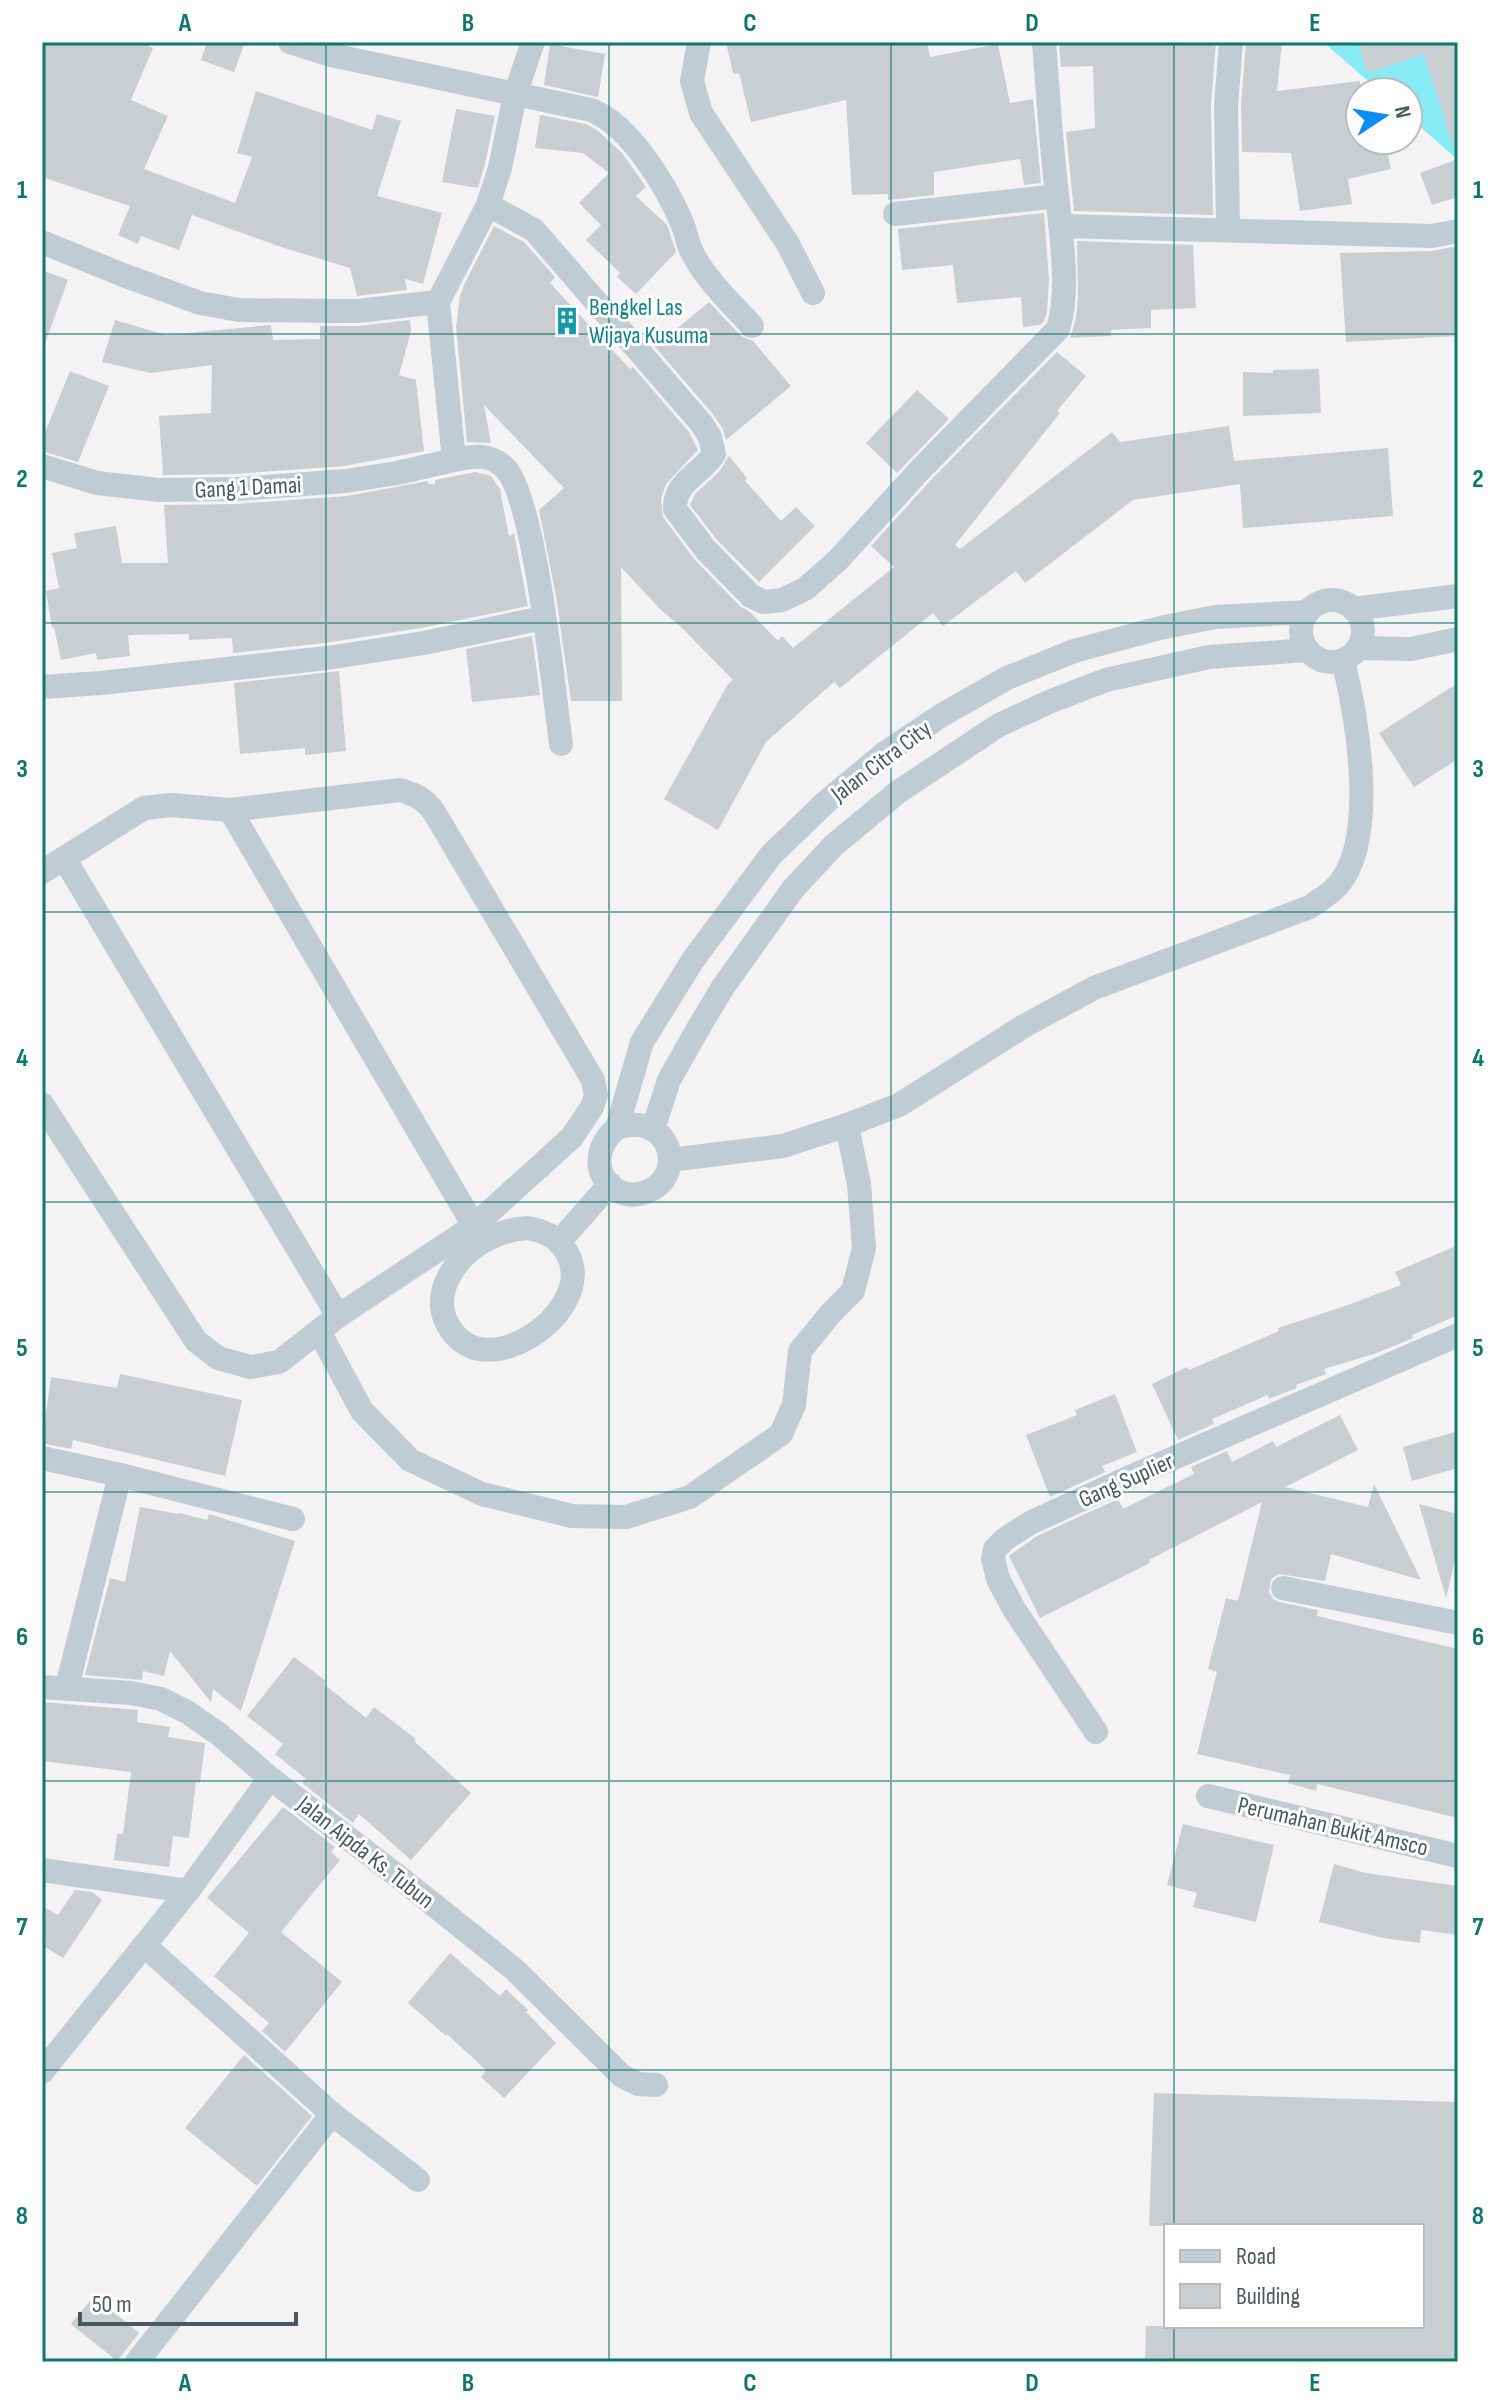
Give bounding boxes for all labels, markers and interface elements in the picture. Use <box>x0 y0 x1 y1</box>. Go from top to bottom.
text: A <box>178 8 192 39</box>
text: B <box>462 8 474 39</box>
text: C <box>743 8 757 39</box>
text: D <box>1025 8 1039 39</box>
text: E <box>1309 8 1321 39</box>
north arrow <box>1344 76 1424 156</box>
text: N <box>1388 104 1417 121</box>
text: 1 <box>17 175 27 206</box>
text: 1 <box>1473 175 1483 206</box>
place label: Bengkel Las Wijaya Kusuma <box>589 293 708 350</box>
building icon: Bengkel Las Wijaya Kusuma <box>552 306 582 336</box>
text: 2 <box>16 464 28 495</box>
text: 2 <box>1472 464 1484 495</box>
street label: Gang 1 Damai <box>194 470 302 505</box>
street label: Jalan Citra City <box>825 714 937 809</box>
text: 3 <box>16 754 28 785</box>
text: 3 <box>1472 754 1484 785</box>
text: 4 <box>16 1043 28 1074</box>
text: 4 <box>1472 1043 1484 1074</box>
text: 5 <box>16 1333 28 1364</box>
text: 5 <box>1472 1333 1484 1364</box>
street label: Gang Suplier <box>1074 1447 1178 1514</box>
text: 6 <box>16 1622 28 1653</box>
text: 6 <box>1472 1622 1484 1653</box>
street label: Jalan Aipda Ks. Tubun <box>291 1789 440 1915</box>
street label: Perumahan Bukit Amsco <box>1235 1790 1431 1863</box>
text: 7 <box>16 1912 28 1943</box>
text: 7 <box>1472 1912 1484 1943</box>
text: 8 <box>16 2201 28 2232</box>
text: 8 <box>1472 2201 1484 2232</box>
legend <box>1164 2224 1424 2328</box>
text: Road <box>1236 2242 1276 2271</box>
scale bar <box>80 2276 296 2326</box>
text: Building <box>1236 2282 1300 2311</box>
text: 50 m <box>92 2290 132 2319</box>
text: A <box>178 2368 192 2399</box>
text: B <box>462 2368 474 2399</box>
text: C <box>743 2368 757 2399</box>
text: D <box>1025 2368 1039 2399</box>
text: E <box>1309 2368 1321 2399</box>

